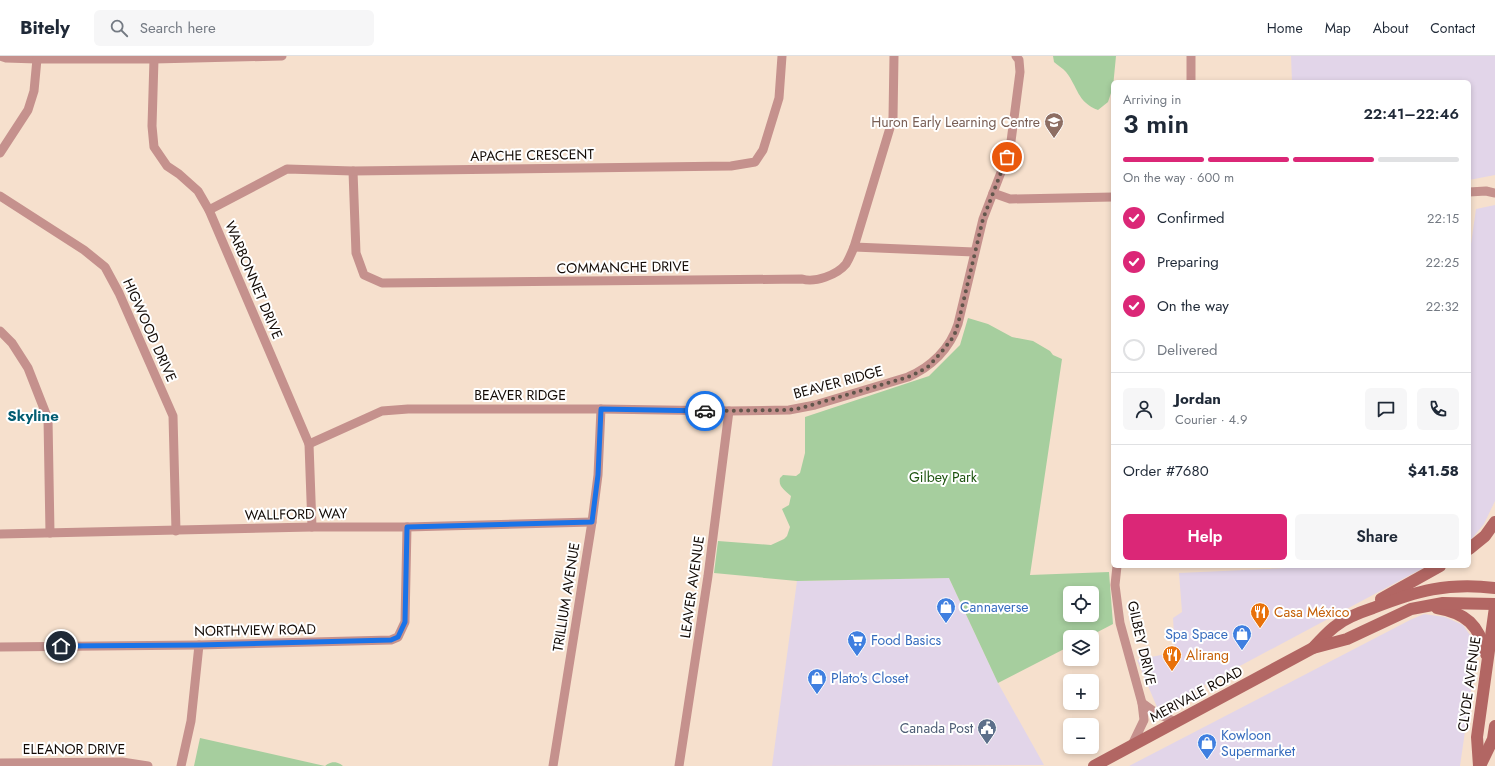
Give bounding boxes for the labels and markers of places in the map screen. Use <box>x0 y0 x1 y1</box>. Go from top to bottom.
school or university icon: Huron Early Learning Centre <box>1043 111 1065 139</box>
place label: Huron Early Learning Centre <box>871 112 1040 132</box>
pin <box>990 140 1024 174</box>
shop icon: Cannaverse <box>935 596 957 624</box>
place label: Cannaverse <box>960 597 1029 617</box>
restaurant icon: Casa México <box>1249 601 1271 629</box>
place label: Casa México <box>1274 602 1350 622</box>
shop icon: Spa Space <box>1231 623 1253 651</box>
place label: Spa Space <box>1165 624 1228 644</box>
pin <box>44 629 78 663</box>
supermarket icon: Food Basics <box>846 629 868 657</box>
place label: Food Basics <box>871 630 942 650</box>
restaurant icon: Alirang <box>1161 644 1183 672</box>
place label: Alirang <box>1186 645 1229 665</box>
shop icon: Plato's Closet <box>806 667 828 695</box>
place label: Plato's Closet <box>831 668 909 688</box>
public building icon: Canada Post <box>976 717 998 745</box>
place label: Canada Post <box>900 718 974 738</box>
place label: Kowloon Supermarket <box>1221 725 1296 761</box>
shop icon: Kowloon Supermarket <box>1196 732 1218 760</box>

